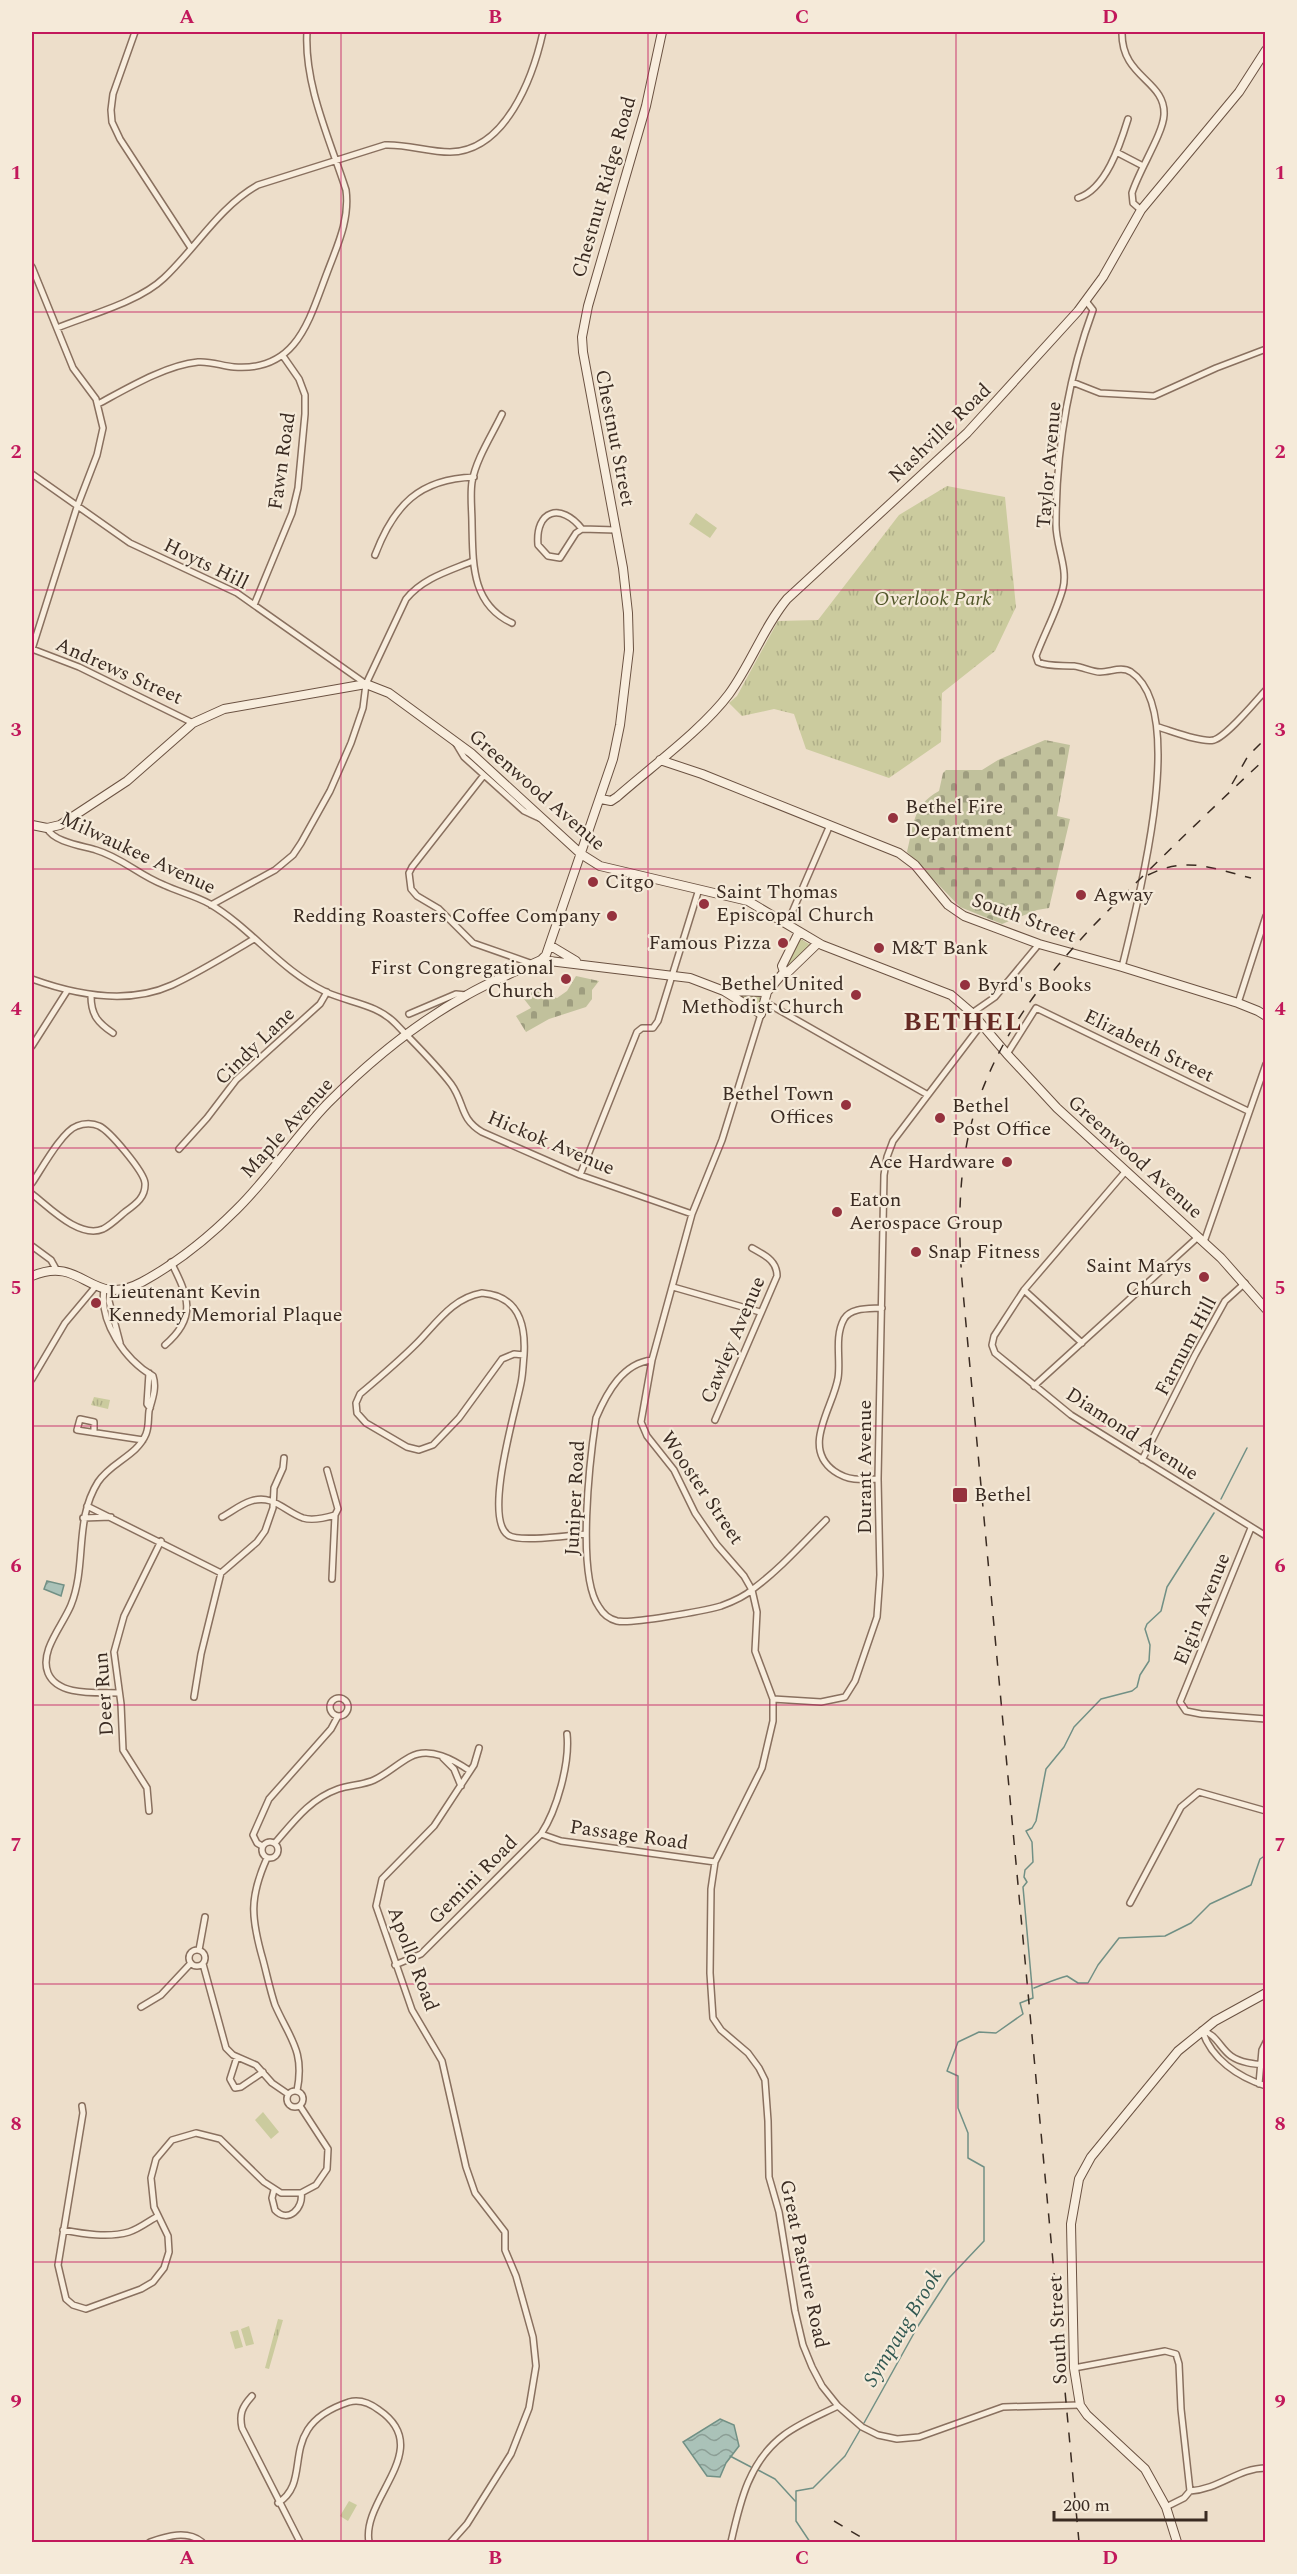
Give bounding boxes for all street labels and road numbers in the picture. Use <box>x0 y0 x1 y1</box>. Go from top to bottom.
street label: Chestnut Ridge Road <box>564 93 644 281</box>
street label: Chestnut Street <box>587 367 643 509</box>
street label: Nashville Road <box>882 376 998 490</box>
street label: Taylor Avenue <box>1028 400 1070 530</box>
street label: Fawn Road <box>260 410 304 512</box>
street label: Hoyts Hill <box>158 530 254 598</box>
street label: Andrews Street <box>50 630 188 712</box>
street label: Greenwood Avenue <box>462 722 612 858</box>
street label: Milwaukee Avenue <box>55 804 221 902</box>
street label: South Street <box>968 885 1080 951</box>
street label: Cindy Lane <box>208 1000 302 1092</box>
street label: Elizabeth Street <box>1079 1001 1219 1091</box>
street label: Maple Avenue <box>233 1071 341 1185</box>
street label: Greenwood Avenue <box>1061 1088 1209 1226</box>
street label: Hickok Avenue <box>483 1103 619 1183</box>
street label: Cawley Avenue <box>693 1272 773 1408</box>
street label: Farnum Hill <box>1147 1291 1225 1401</box>
street label: Diamond Avenue <box>1060 1380 1204 1488</box>
street label: Durant Avenue <box>850 1400 880 1534</box>
street label: Wooster Street <box>653 1425 751 1551</box>
street label: Juniper Road <box>557 1439 593 1557</box>
street label: Elgin Avenue <box>1166 1548 1238 1670</box>
street label: Deer Run <box>86 1651 122 1737</box>
street label: Passage Road <box>568 1812 690 1858</box>
street label: Gemini Road <box>421 1828 525 1932</box>
street label: Apollo Road <box>379 1902 447 2016</box>
street label: Great Pasture Road <box>771 2177 837 2351</box>
street label: South Street <box>1040 2275 1076 2385</box>

